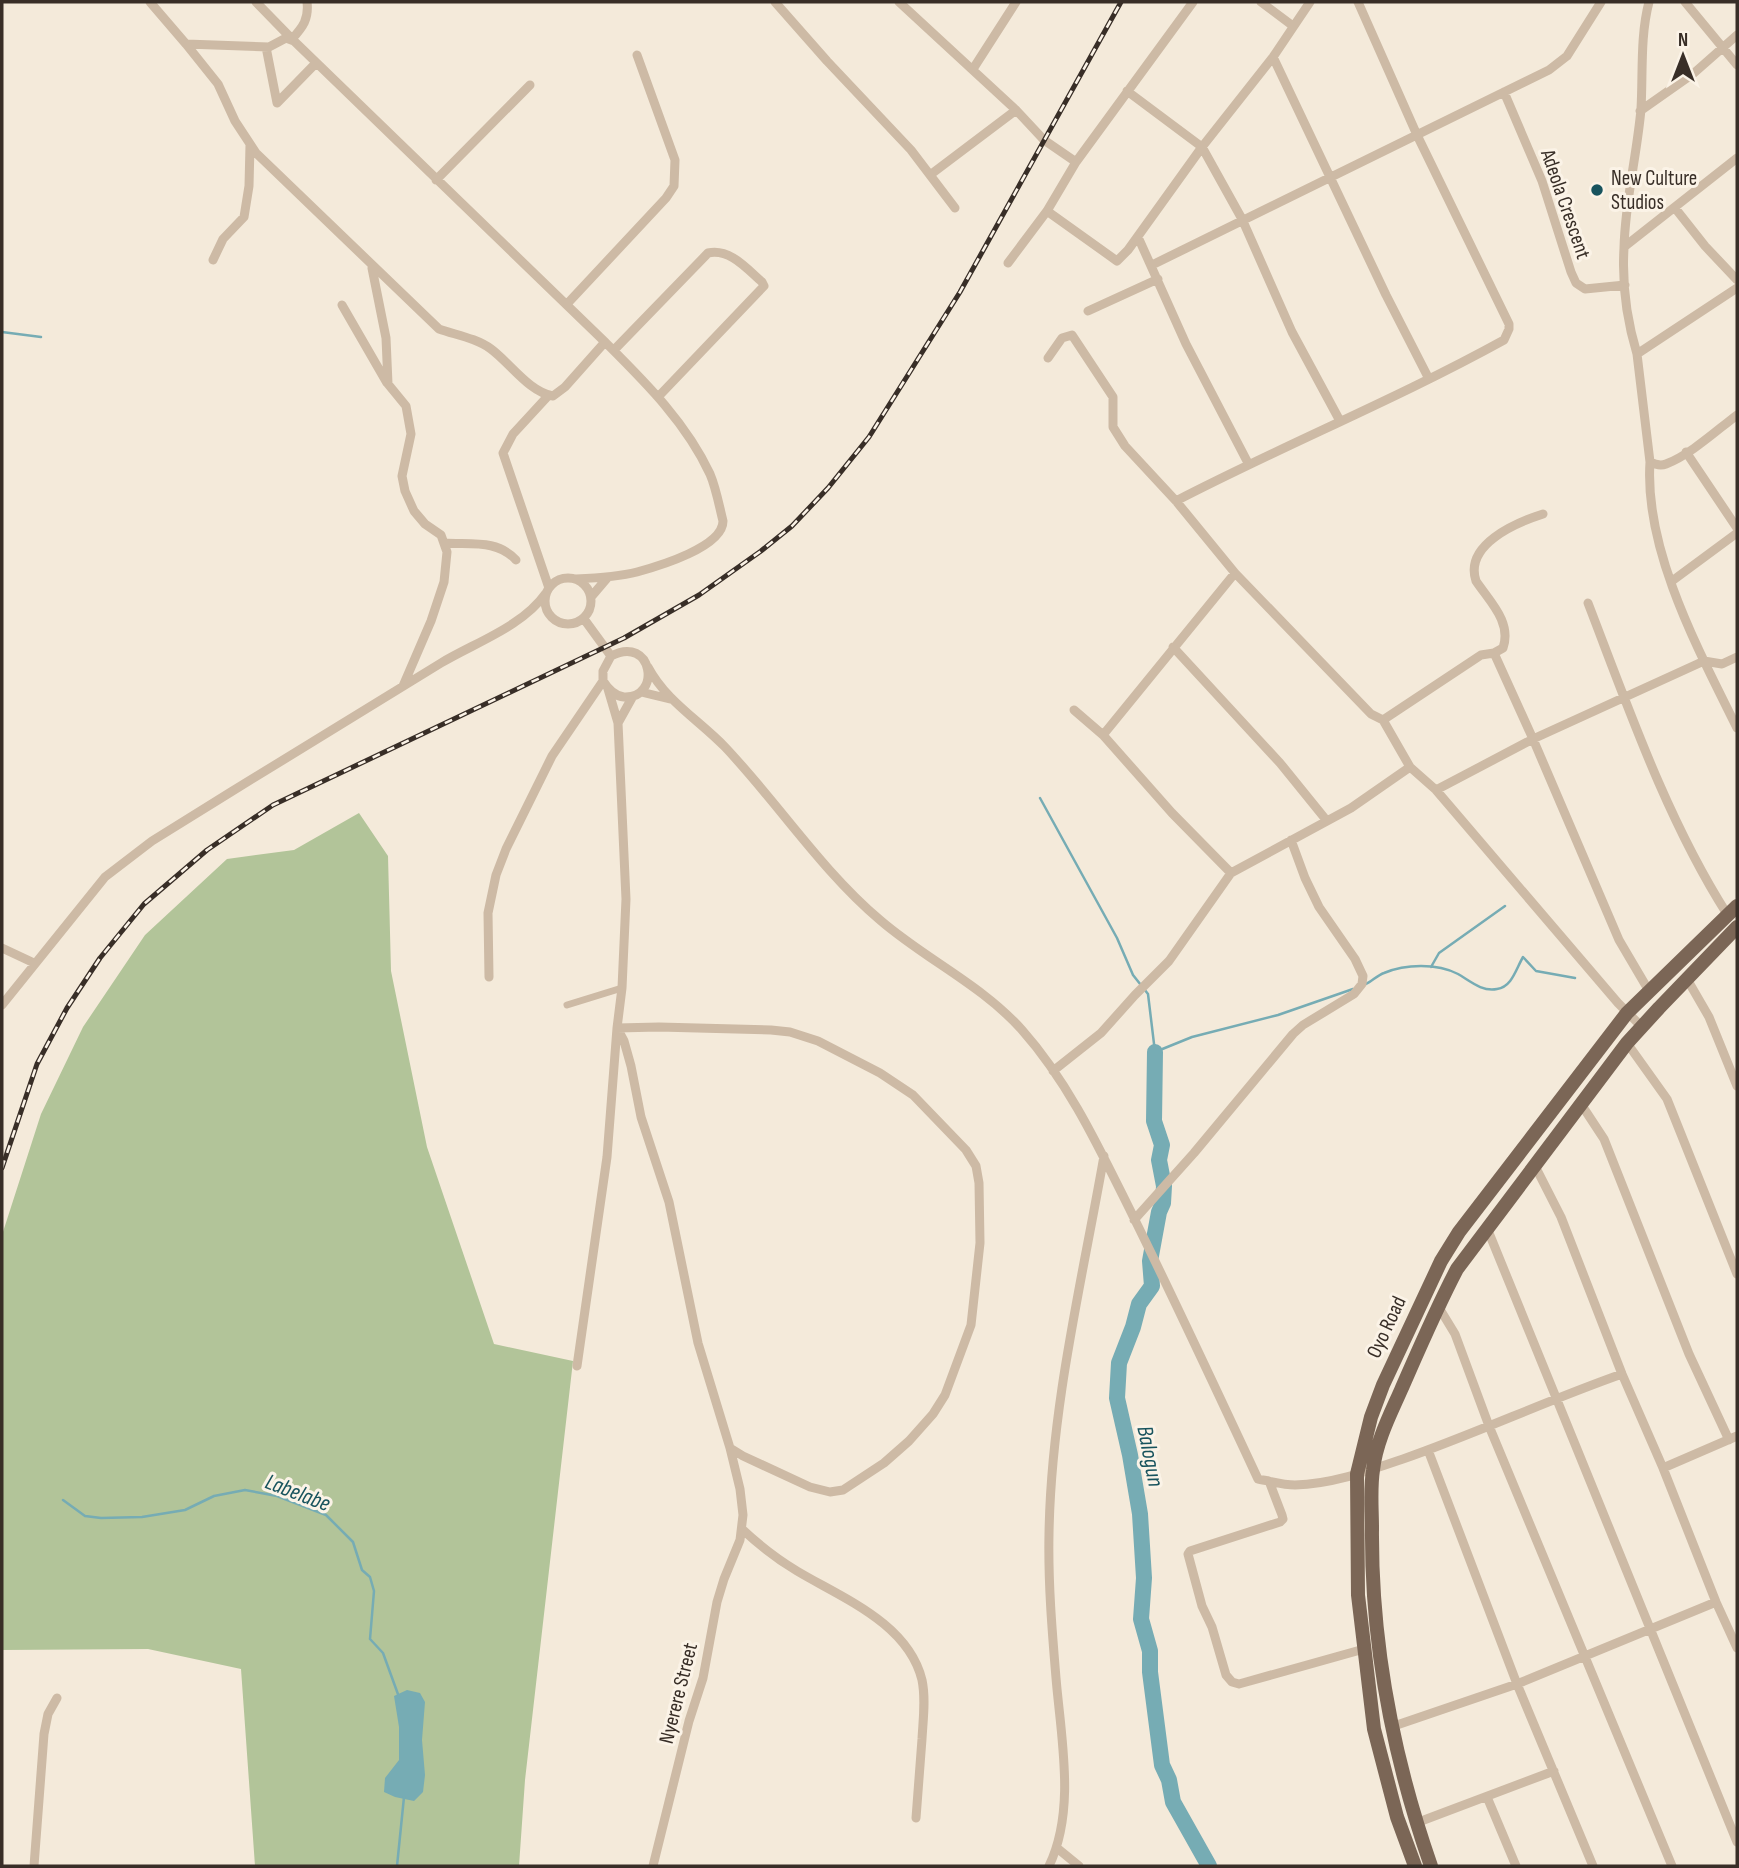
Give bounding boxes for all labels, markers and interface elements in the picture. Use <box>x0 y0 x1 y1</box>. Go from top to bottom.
north arrow <box>1648 21 1718 91</box>
text: N <box>1678 29 1688 52</box>
street label: Adeola Crescent <box>1535 145 1596 262</box>
place label: New Culture Studios <box>1611 166 1697 215</box>
marker: New Culture Studios <box>1589 182 1605 198</box>
street label: Oyo Road <box>1361 1292 1412 1362</box>
water label: Balogun <box>1130 1423 1170 1489</box>
water label: Labelabe <box>261 1468 334 1518</box>
street label: Nyerere Street <box>654 1640 703 1746</box>

